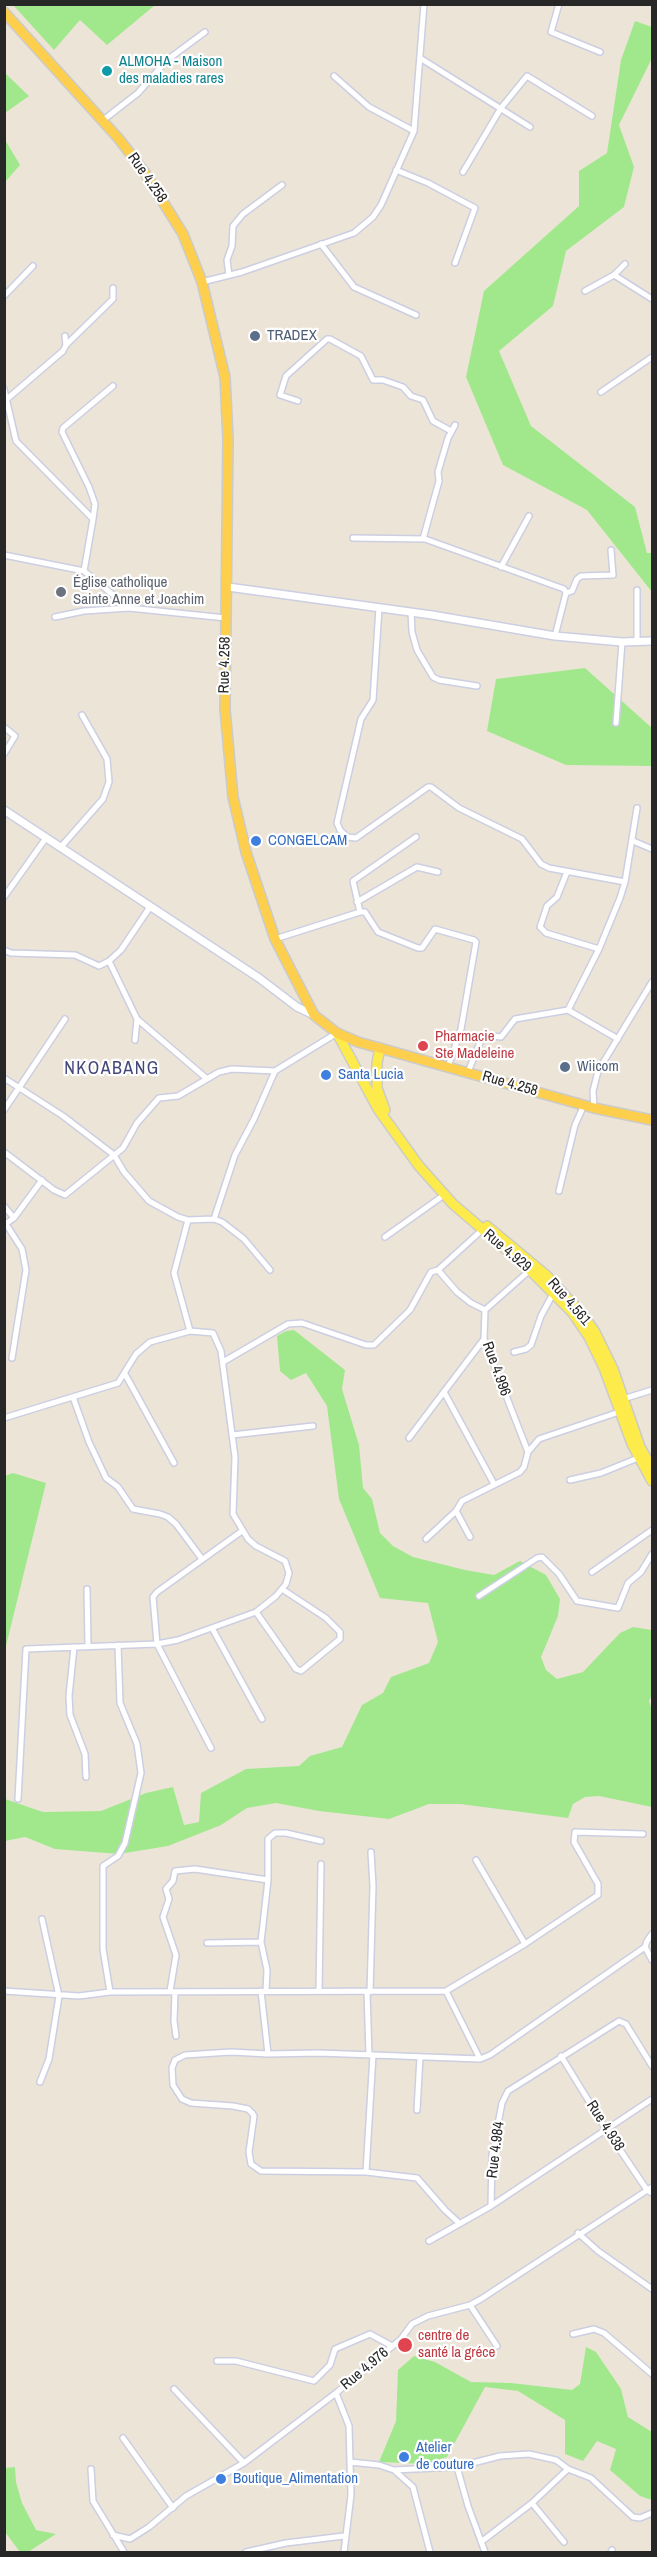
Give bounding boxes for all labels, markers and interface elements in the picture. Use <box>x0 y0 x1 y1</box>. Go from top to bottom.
place label: ALMOHA - Maison des maladies rares <box>119 53 224 88</box>
marker: ALMOHA - Maison des maladies rares <box>100 64 114 78</box>
street label: Rue 4.258 <box>123 150 171 206</box>
place label: TRADEX <box>267 327 317 345</box>
marker: TRADEX <box>248 329 262 343</box>
place label: Église catholique Sainte Anne et Joachim <box>73 574 204 609</box>
marker: Église catholique Sainte Anne et Joachim <box>54 585 68 599</box>
street label: Rue 4.258 <box>216 636 234 694</box>
place label: CONGELCAM <box>268 832 347 850</box>
marker: CONGELCAM <box>249 834 263 848</box>
place label: Pharmacie Ste Madeleine <box>435 1028 514 1063</box>
marker: Pharmacie Ste Madeleine <box>416 1039 430 1053</box>
district label: NKOABANG <box>64 1058 160 1080</box>
place label: Wiicom <box>577 1058 619 1076</box>
marker: Wiicom <box>558 1060 572 1074</box>
place label: Santa Lucia <box>338 1066 404 1084</box>
marker: Santa Lucia <box>319 1068 333 1082</box>
street label: Rue 4.258 <box>480 1068 540 1100</box>
street label: Rue 4.929 <box>479 1226 535 1276</box>
street label: Rue 4.561 <box>544 1275 594 1329</box>
street label: Rue 4.996 <box>478 1339 514 1399</box>
street label: Rue 4.938 <box>582 2097 628 2155</box>
street label: Rue 4.984 <box>484 2121 508 2179</box>
place label: centre de santé la gréce <box>418 2327 495 2362</box>
marker: centre de santé la gréce <box>396 2336 414 2354</box>
street label: Rue 4.976 <box>337 2344 393 2394</box>
place label: Atelier de couture <box>416 2439 474 2474</box>
marker: Atelier de couture <box>397 2450 411 2464</box>
place label: Boutique_Alimentation <box>233 2470 358 2488</box>
marker: Boutique_Alimentation <box>214 2472 228 2486</box>

